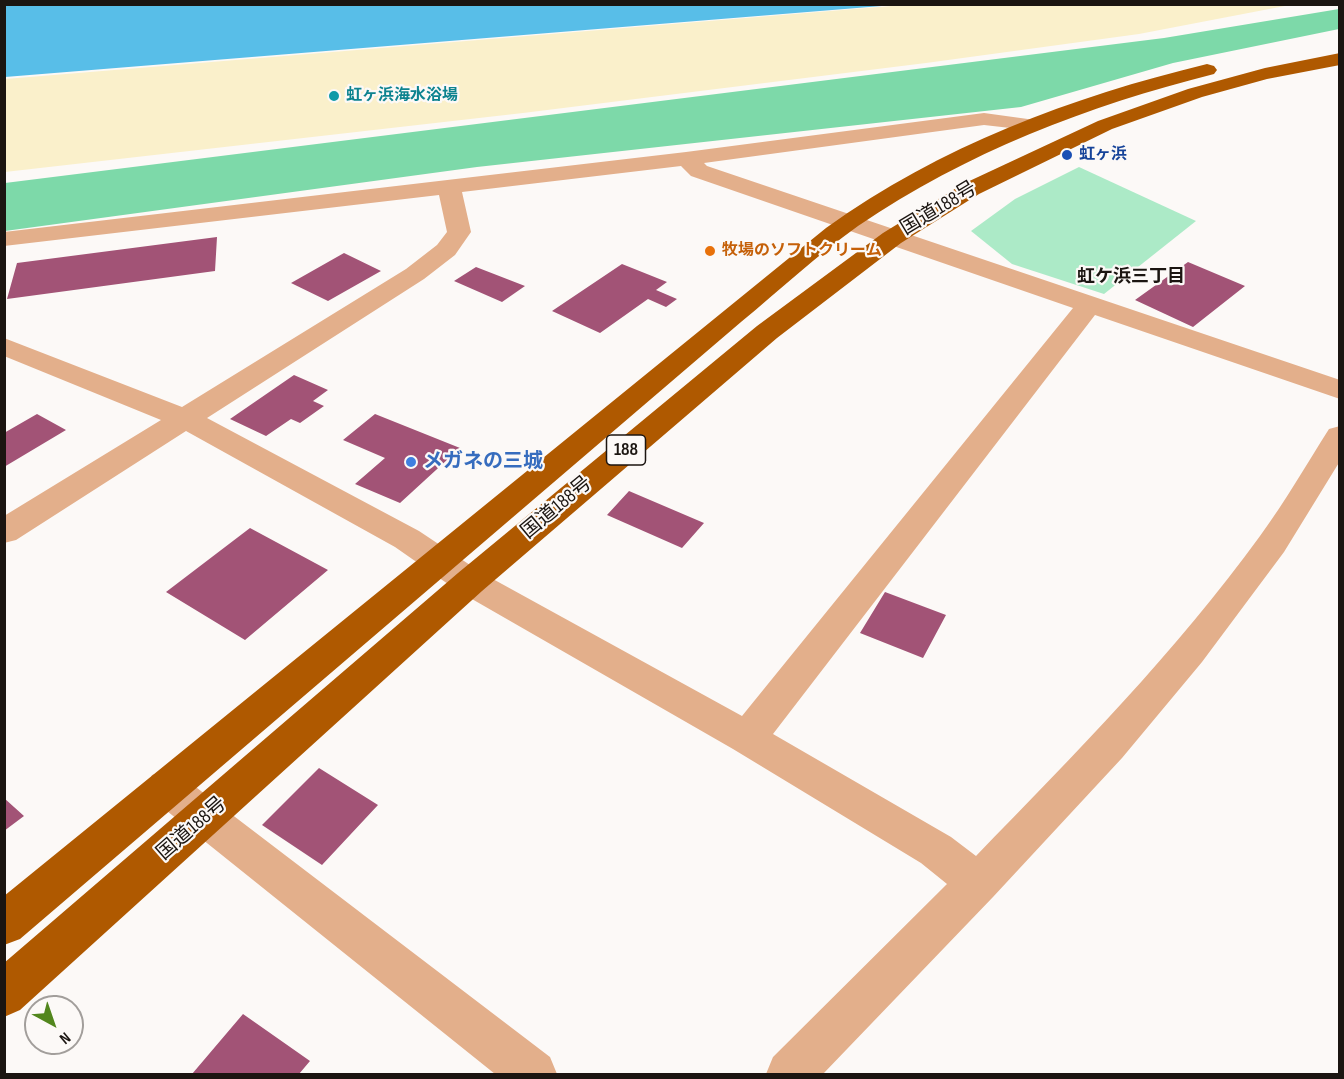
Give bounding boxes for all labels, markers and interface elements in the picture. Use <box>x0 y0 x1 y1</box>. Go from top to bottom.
place label: 虹ヶ浜海水浴場 <box>346 86 458 106</box>
marker: 虹ヶ浜海水浴場 <box>327 89 341 103</box>
place label: 虹ヶ浜 <box>1079 145 1127 165</box>
marker: 虹ヶ浜 <box>1060 148 1074 162</box>
street label: 国道188号 <box>897 177 981 241</box>
place label: 牧場のソフトクリーム <box>722 241 882 261</box>
marker: 牧場のソフトクリーム <box>703 244 717 258</box>
district label: 虹ケ浜三丁目 <box>1077 266 1185 288</box>
road number: 188 <box>606 435 646 465</box>
place label: メガネの三城 <box>423 450 543 474</box>
marker: メガネの三城 <box>404 455 418 469</box>
street label: 国道188号 <box>517 472 597 544</box>
street label: 国道188号 <box>152 792 232 866</box>
north arrow <box>24 995 84 1055</box>
text: N <box>55 1028 74 1048</box>

